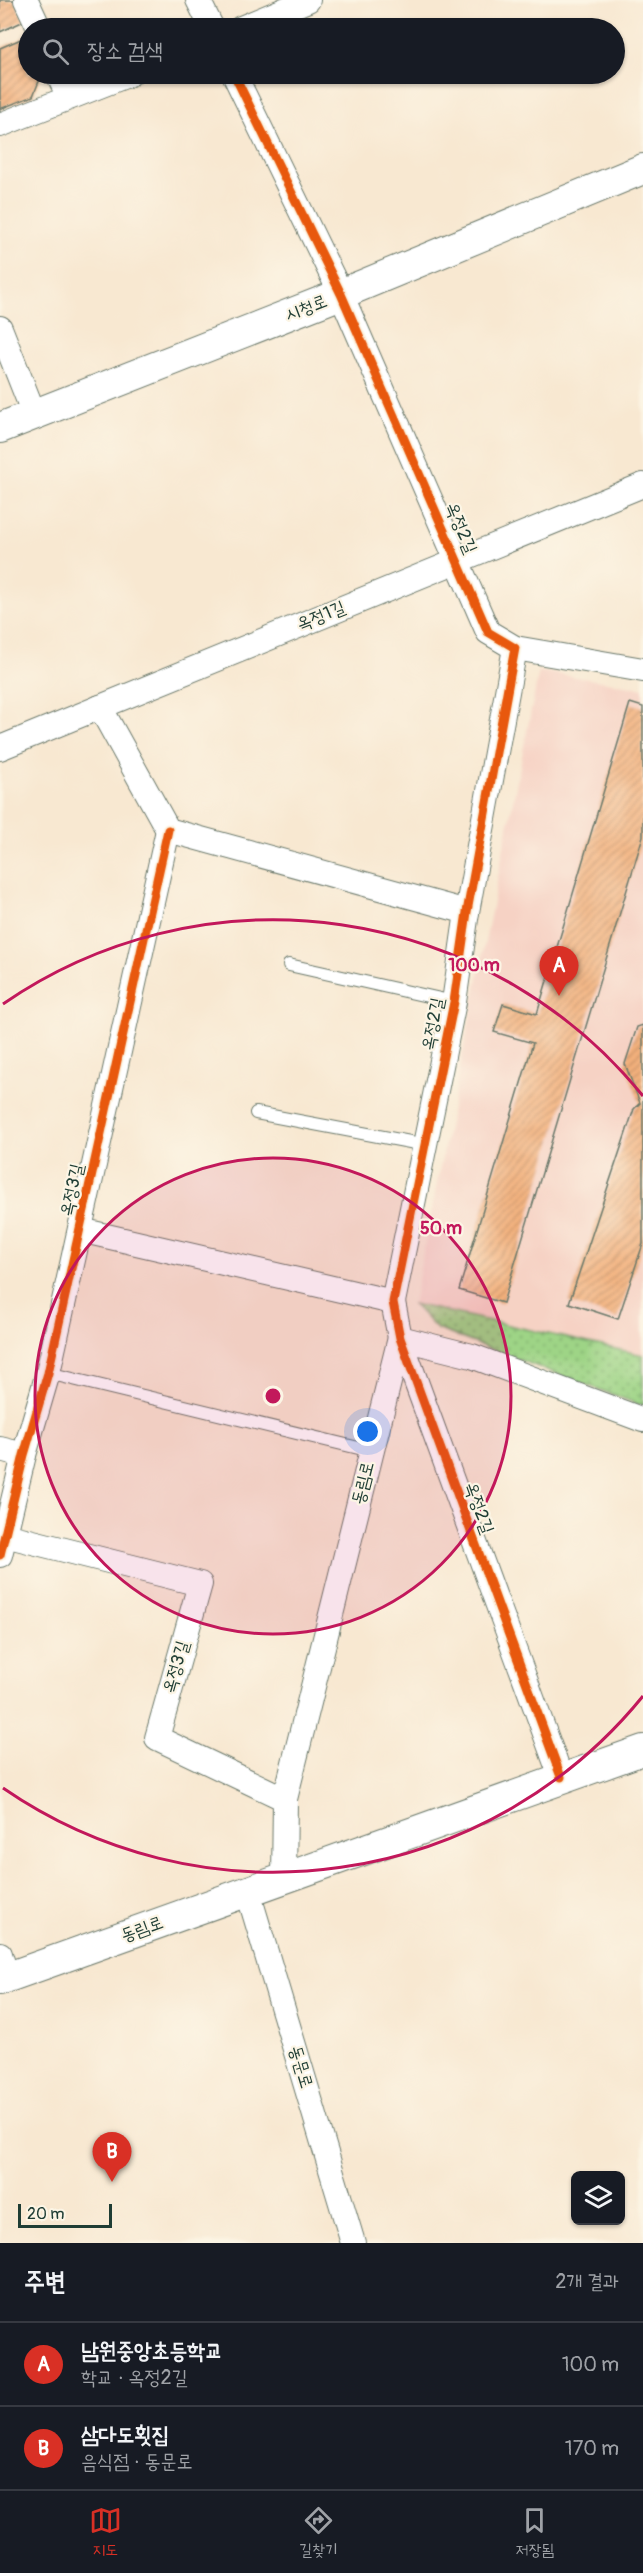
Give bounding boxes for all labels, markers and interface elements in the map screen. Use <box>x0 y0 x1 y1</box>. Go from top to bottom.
search box <box>18 18 625 84</box>
icon: search <box>39 35 72 68</box>
text: 장소 검색 <box>87 37 163 65</box>
street label: 시청로 <box>282 289 330 327</box>
street label: 옥정2길 <box>440 499 482 558</box>
street label: 옥정1길 <box>293 596 349 636</box>
pin: A <box>540 946 578 996</box>
text: 100 m <box>448 954 500 977</box>
street label: 옥정2길 <box>417 995 449 1052</box>
street label: 옥정3길 <box>55 1161 89 1219</box>
text: 50 m <box>420 1217 462 1240</box>
centre of rings <box>263 1386 283 1406</box>
your location <box>353 1417 382 1446</box>
street label: 동림로 <box>347 1459 379 1507</box>
street label: 옥정2길 <box>459 1479 499 1538</box>
street label: 옥정3길 <box>158 1638 195 1696</box>
street label: 동림로 <box>118 1911 166 1947</box>
street label: 동문로 <box>284 2043 318 2091</box>
pin: B <box>92 2132 132 2182</box>
map controls <box>571 2171 625 2225</box>
button: layers <box>571 2171 625 2225</box>
scale bar <box>18 2201 112 2228</box>
text: 20 m <box>27 2204 65 2224</box>
text: 주변 <box>24 2266 66 2298</box>
text: 2개 결과 <box>555 2269 619 2294</box>
text: 남원중앙초등학교 <box>81 2337 223 2365</box>
text: A <box>37 2352 50 2377</box>
text: 100 m <box>562 2352 619 2377</box>
text: 학교 · 옥정2길 <box>81 2365 188 2390</box>
text: 삼다도횟집 <box>81 2421 170 2449</box>
text: B <box>38 2436 49 2461</box>
text: 170 m <box>565 2436 619 2461</box>
text: 음식점 · 동문로 <box>81 2449 193 2474</box>
tab: 지도 <box>89 2504 122 2560</box>
tab: 길찾기 <box>299 2504 338 2560</box>
tab: 저장됨 <box>516 2504 554 2560</box>

